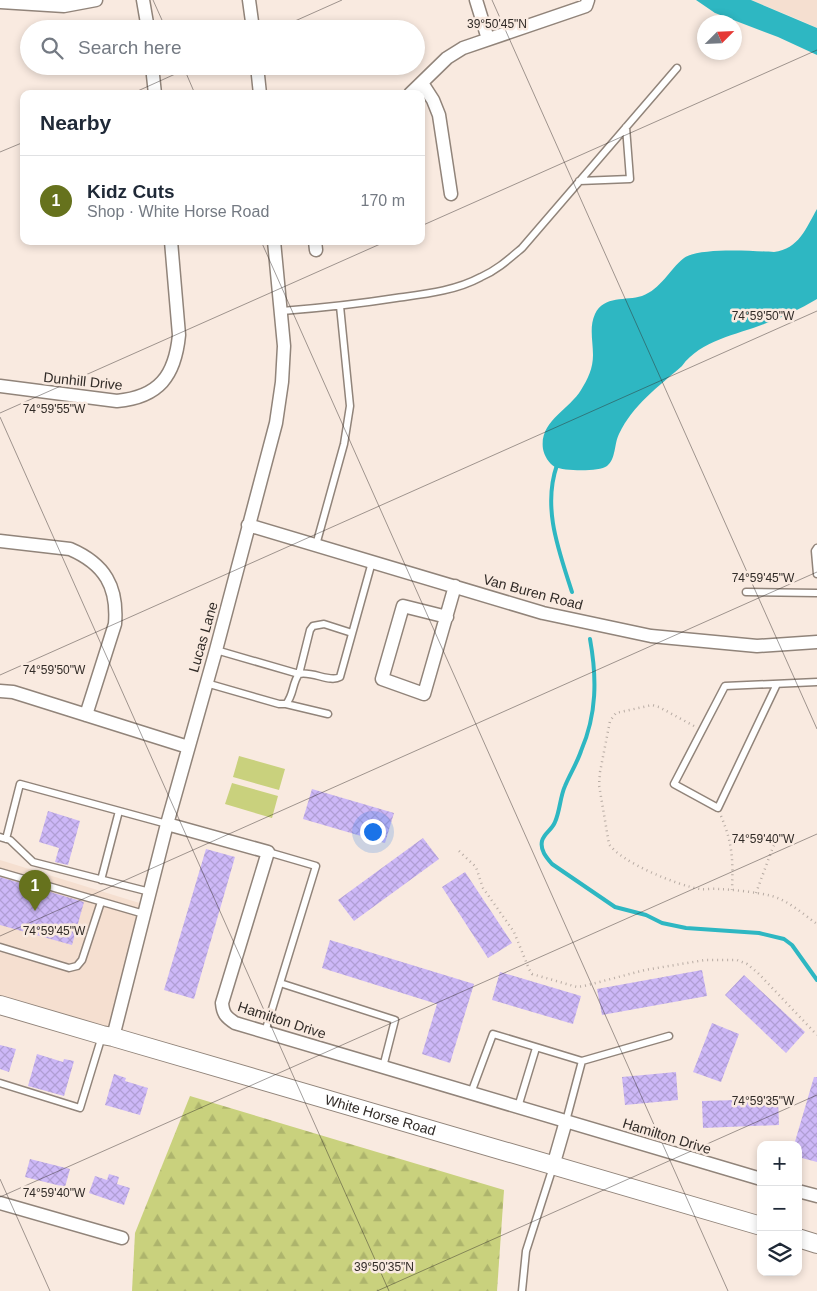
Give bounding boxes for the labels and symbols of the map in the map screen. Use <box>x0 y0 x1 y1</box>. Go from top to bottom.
north arrow <box>697 15 742 60</box>
text: 39°50'45"N <box>467 17 527 31</box>
text: 74°59'50"W <box>732 309 795 323</box>
street label: Dunhill Drive <box>43 369 124 393</box>
text: 74°59'55"W <box>23 402 86 416</box>
street label: Van Buren Road <box>481 571 585 613</box>
text: 74°59'45"W <box>732 571 795 585</box>
street label: Lucas Lane <box>185 600 221 674</box>
text: 74°59'50"W <box>23 663 86 677</box>
your location <box>360 819 386 845</box>
text: 74°59'40"W <box>732 832 795 846</box>
pin: 1 <box>19 870 51 911</box>
text: 74°59'45"W <box>23 924 86 938</box>
street label: Hamilton Drive <box>236 998 328 1042</box>
street label: White Horse Road <box>323 1091 438 1139</box>
text: 74°59'35"W <box>732 1094 795 1108</box>
street label: Hamilton Drive <box>621 1115 713 1157</box>
text: 74°59'40"W <box>23 1186 86 1200</box>
text: 39°50'35"N <box>354 1260 414 1274</box>

